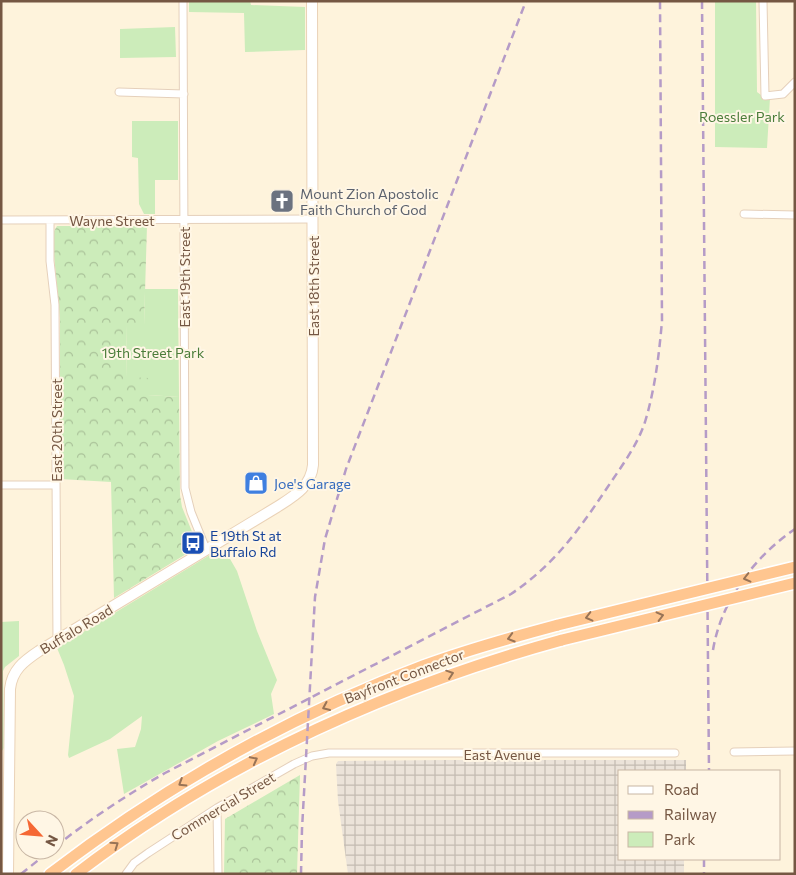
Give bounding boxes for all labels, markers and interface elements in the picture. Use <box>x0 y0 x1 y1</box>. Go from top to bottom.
park label: Roessler Park <box>699 108 785 125</box>
place label: Mount Zion Apostolic Faith Church of God <box>300 185 439 218</box>
church icon: Mount Zion Apostolic Faith Church of God <box>269 188 295 214</box>
street label: Wayne Street <box>69 212 155 229</box>
street label: East 19th Street <box>176 226 193 327</box>
street label: East 18th Street <box>305 235 322 336</box>
park label: 19th Street Park <box>102 344 205 361</box>
street label: East 20th Street <box>48 378 65 482</box>
shop icon: Joe's Garage <box>243 470 269 496</box>
place label: Joe's Garage <box>274 475 351 492</box>
place label: E 19th St at Buffalo Rd <box>210 527 282 560</box>
bus stop icon: E 19th St at Buffalo Rd <box>180 530 206 556</box>
one-way arrow <box>743 572 752 583</box>
street label: Buffalo Road <box>36 601 116 657</box>
one-way arrow <box>585 611 594 622</box>
one-way arrow <box>656 611 665 622</box>
one-way arrow <box>506 632 515 643</box>
street label: Bayfront Connector <box>342 645 467 707</box>
one-way arrow <box>446 670 454 680</box>
one-way arrow <box>322 701 331 712</box>
street label: East Avenue <box>463 746 541 763</box>
one-way arrow <box>249 756 258 766</box>
street label: Commercial Street <box>168 768 279 844</box>
legend <box>618 770 781 860</box>
one-way arrow <box>179 777 188 786</box>
text: Road <box>664 780 699 798</box>
text: Railway <box>664 805 717 823</box>
north arrow <box>15 810 65 860</box>
text: Park <box>664 830 695 848</box>
text: N <box>42 832 62 849</box>
one-way arrow <box>109 842 119 851</box>

